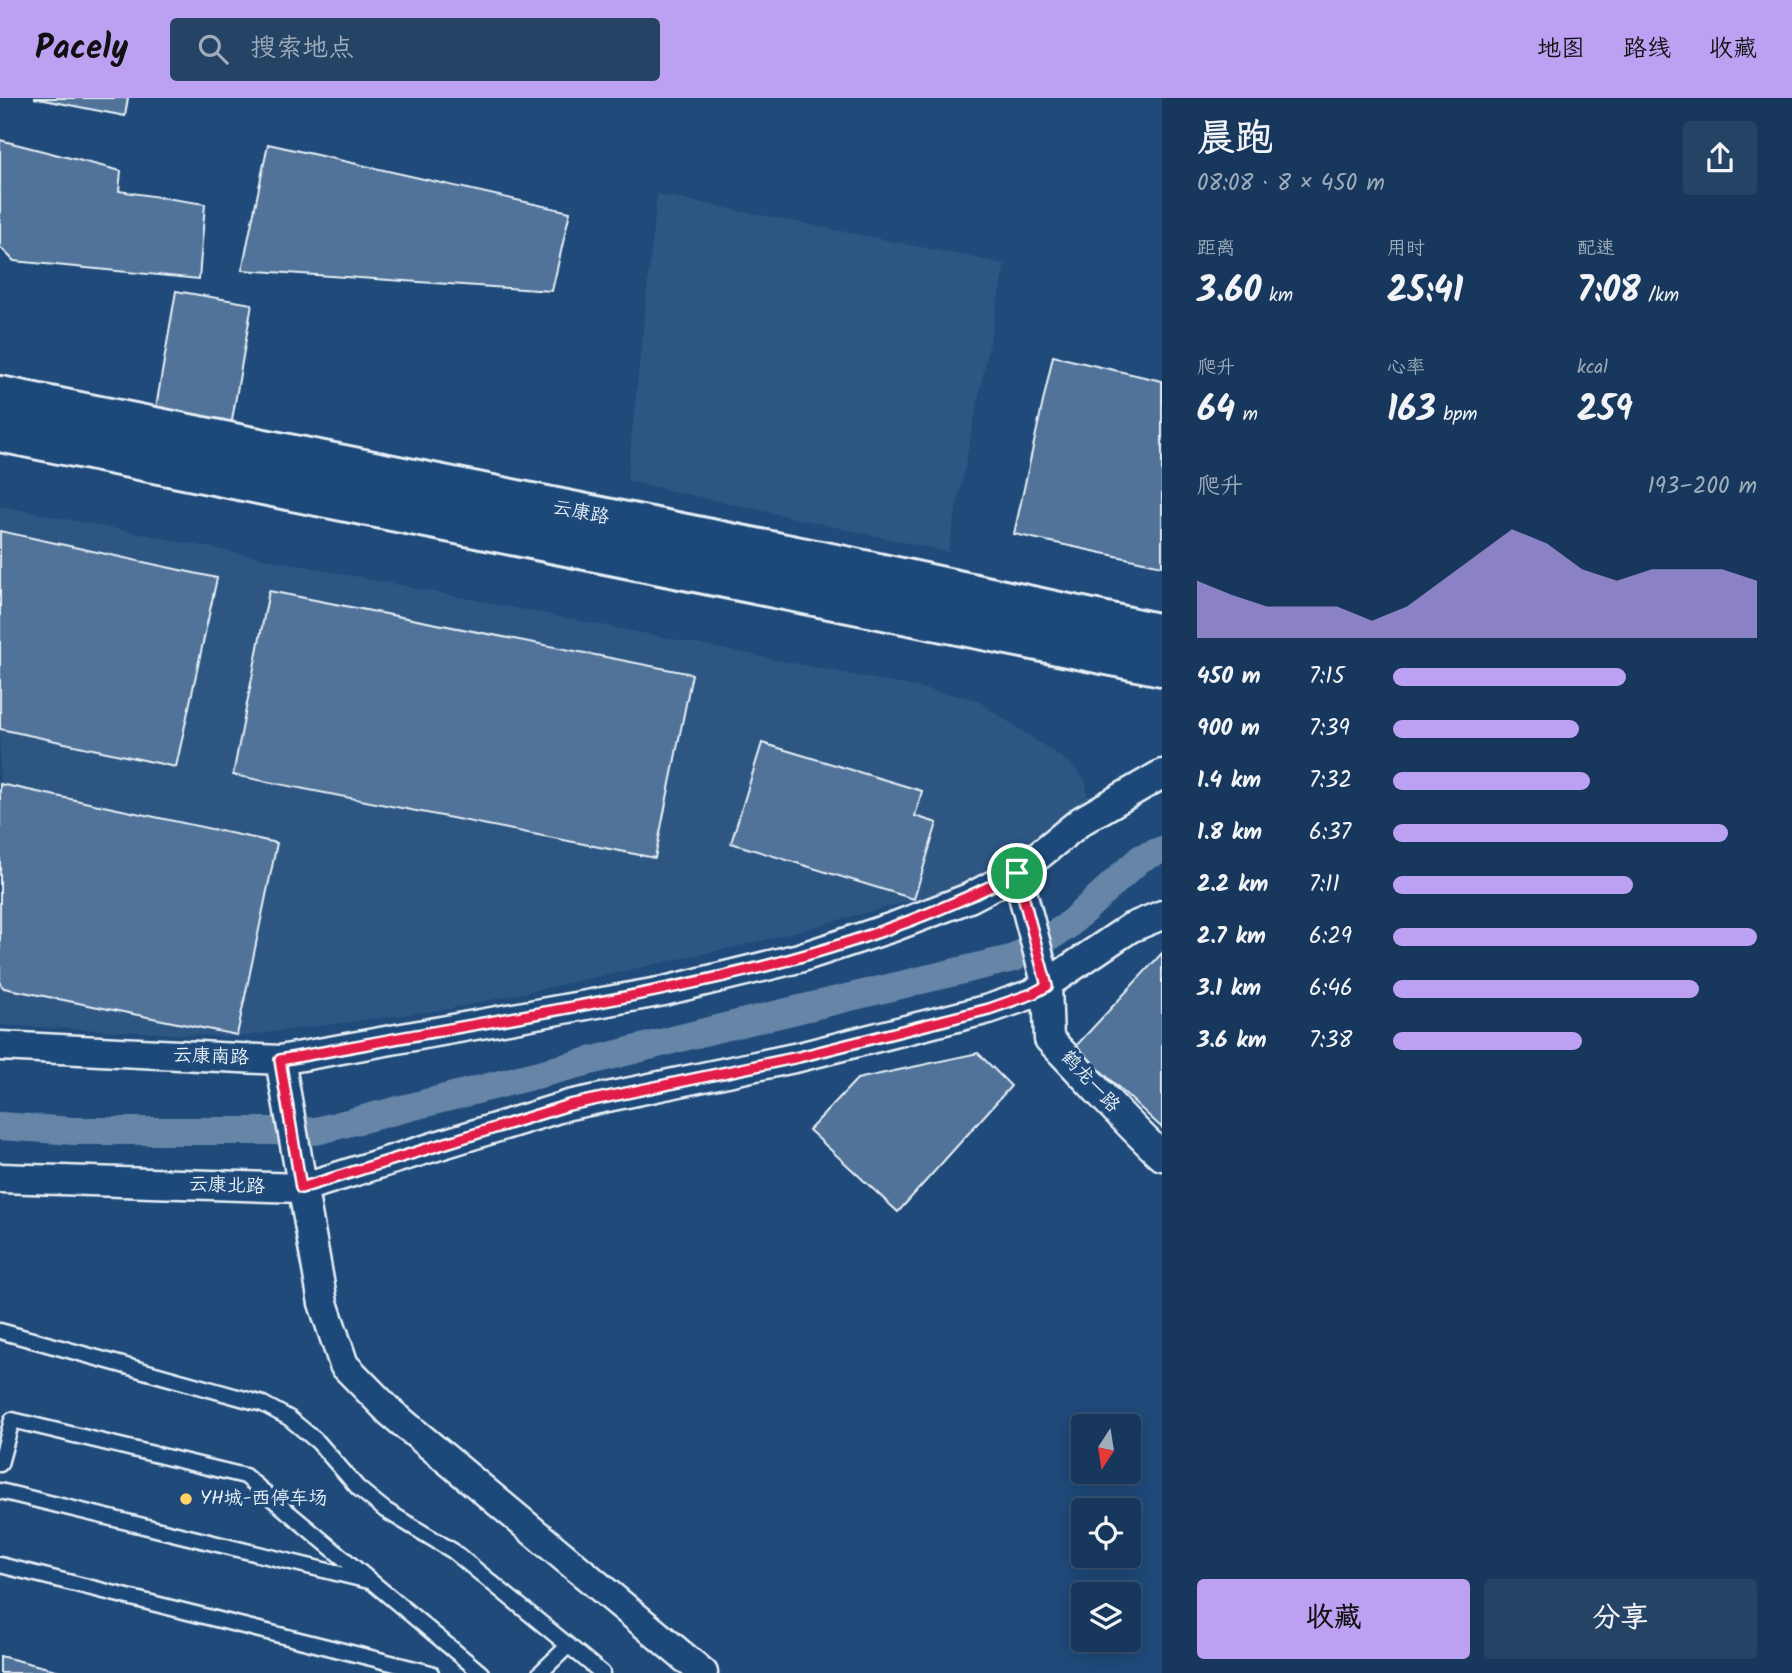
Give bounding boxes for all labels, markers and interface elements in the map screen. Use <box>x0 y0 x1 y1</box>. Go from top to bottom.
search box <box>170 18 660 81</box>
text: Pacely <box>35 23 128 76</box>
text: 搜索地点 <box>250 28 354 70</box>
icon: search <box>194 30 232 68</box>
text: 地图 <box>1537 30 1585 69</box>
text: 路线 <box>1623 30 1671 69</box>
text: 收藏 <box>1709 30 1757 69</box>
text: 晨跑 <box>1197 110 1273 170</box>
button: share <box>1683 121 1757 195</box>
text: 08:08 · 8 × 450 m <box>1197 166 1385 202</box>
text: 距离 <box>1197 234 1235 264</box>
text: 用时 <box>1387 234 1425 264</box>
text: 配速 <box>1577 234 1615 264</box>
text: 3.60 <box>1197 264 1261 320</box>
text: 25:41 <box>1387 264 1463 320</box>
text: 7:08 <box>1577 264 1641 320</box>
text: km <box>1261 281 1293 311</box>
text: /km <box>1641 281 1679 311</box>
text: 爬升 <box>1197 353 1235 383</box>
text: 心率 <box>1387 353 1425 383</box>
text: kcal <box>1577 353 1608 383</box>
text: 64 <box>1197 383 1235 439</box>
text: 163 <box>1387 383 1436 439</box>
text: 259 <box>1577 383 1633 439</box>
text: m <box>1235 400 1258 430</box>
text: bpm <box>1436 400 1478 430</box>
text: 爬升 <box>1197 469 1243 505</box>
text: 193–200 m <box>1647 469 1757 505</box>
street label: 云康路 <box>550 493 612 533</box>
text: 450 m <box>1197 659 1261 695</box>
text: 7:15 <box>1309 659 1345 695</box>
text: 900 m <box>1197 711 1260 747</box>
text: 7:39 <box>1309 711 1350 747</box>
text: 1.4 km <box>1197 763 1261 799</box>
text: 7:32 <box>1309 763 1352 799</box>
text: 1.8 km <box>1197 815 1262 851</box>
text: 6:37 <box>1309 815 1351 851</box>
pin <box>987 843 1047 903</box>
icon: arrive <box>998 854 1036 892</box>
text: 2.2 km <box>1197 867 1268 903</box>
text: 7:11 <box>1309 867 1340 903</box>
text: 2.7 km <box>1197 919 1266 955</box>
text: 6:29 <box>1309 919 1352 955</box>
text: 3.1 km <box>1197 971 1261 1007</box>
text: 6:46 <box>1309 971 1353 1007</box>
text: 3.6 km <box>1197 1023 1267 1059</box>
text: 7:38 <box>1309 1023 1352 1059</box>
street label: 云康南路 <box>172 1041 250 1073</box>
street label: 鹤龙一路 <box>1053 1044 1127 1120</box>
street label: 云康北路 <box>188 1170 266 1202</box>
north arrow <box>1071 1414 1141 1484</box>
map controls <box>1071 1414 1141 1652</box>
place label: YH城-西停车场 <box>200 1484 327 1514</box>
marker: YH城-西停车场 <box>178 1491 194 1507</box>
button: locate <box>1071 1498 1141 1568</box>
button: 收藏 <box>1197 1579 1470 1659</box>
button: 分享 <box>1484 1579 1757 1659</box>
button: layers <box>1071 1582 1141 1652</box>

